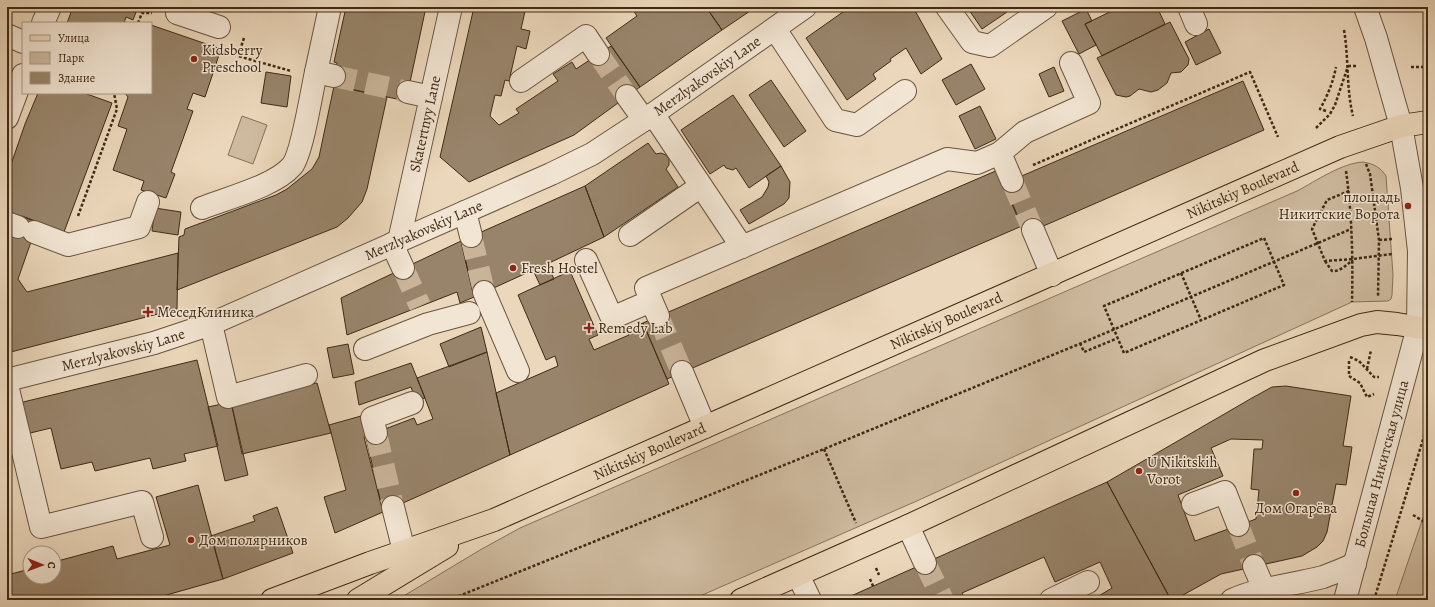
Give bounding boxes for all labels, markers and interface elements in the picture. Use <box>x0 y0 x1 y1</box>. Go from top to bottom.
legend <box>22 22 152 94</box>
text: Улица <box>58 30 90 46</box>
street label: Merzlyakovskiy Lane <box>649 31 765 121</box>
place label: Kidsberry Preschool <box>202 40 263 77</box>
text: Парк <box>58 50 84 66</box>
marker: Kidsberry Preschool <box>189 54 199 64</box>
text: Здание <box>58 70 95 86</box>
street label: Skatertnyy Lane <box>405 73 446 174</box>
street label: Nikitskiy Boulevard <box>1183 156 1303 224</box>
place label: площадь Никитские Ворота <box>1278 187 1400 224</box>
street label: Merzlyakovskiy Lane <box>361 195 486 265</box>
marker: площадь Никитские Ворота <box>1403 201 1413 211</box>
place label: Fresh Hostel <box>521 258 598 278</box>
marker: Fresh Hostel <box>508 263 518 273</box>
street label: Nikitskiy Boulevard <box>887 287 1006 354</box>
place label: МеседКлиника <box>157 302 255 322</box>
marker: МеседКлиника <box>142 306 154 318</box>
place label: Remedy Lab <box>598 318 673 338</box>
marker: Remedy Lab <box>583 322 595 334</box>
street label: Merzlyakovskiy Lane <box>59 323 188 376</box>
street label: Большая Никитская улица <box>1349 378 1413 550</box>
street label: Nikitskiy Boulevard <box>590 418 710 485</box>
place label: U Nikitskih Vorot <box>1146 452 1217 489</box>
marker: U Nikitskih Vorot <box>1134 466 1144 476</box>
marker: Дом Огарёва <box>1291 488 1301 498</box>
place label: Дом Огарёва <box>1255 498 1337 518</box>
place label: Дом полярников <box>199 530 308 550</box>
marker: Дом полярников <box>186 535 196 545</box>
north arrow <box>22 545 62 585</box>
text: С <box>44 562 59 569</box>

